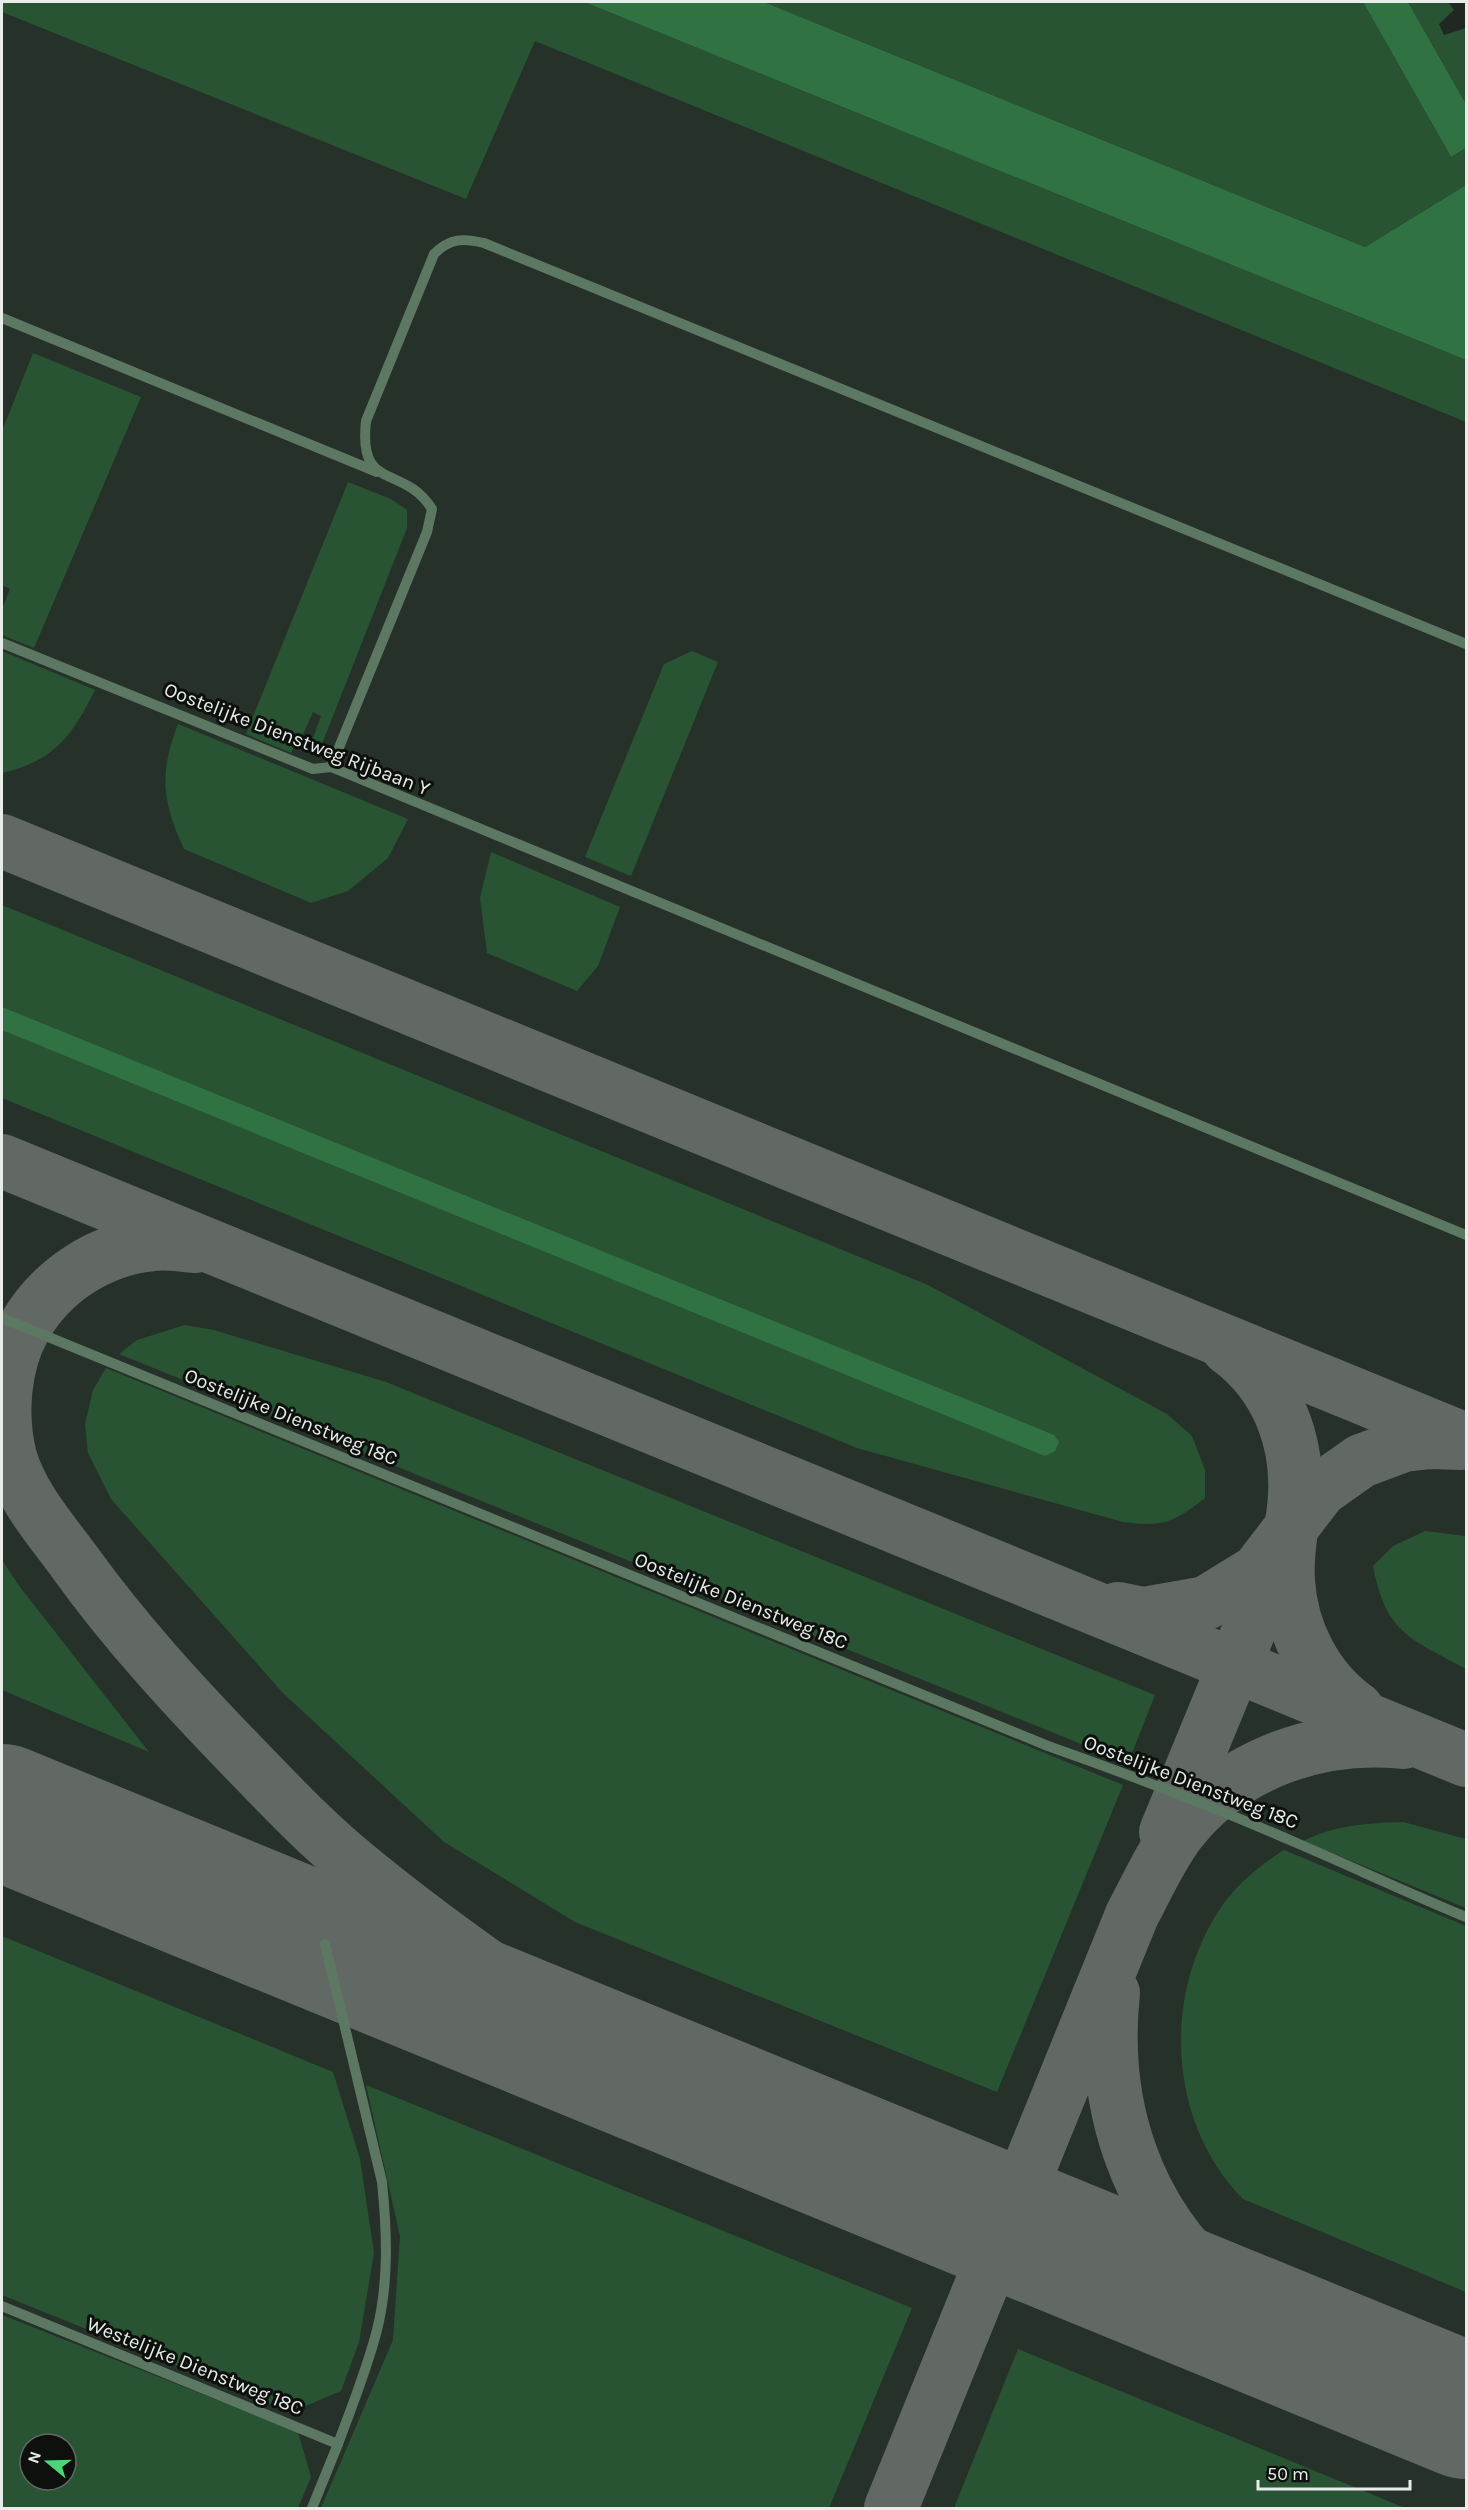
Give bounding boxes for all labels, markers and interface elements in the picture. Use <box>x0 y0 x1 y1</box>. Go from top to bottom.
street label: Oostelijke Dienstweg Rijbaan Y <box>161 678 433 800</box>
street label: Oostelijke Dienstweg 18C <box>181 1364 401 1470</box>
street label: Oostelijke Dienstweg 18C <box>631 1548 851 1654</box>
street label: Oostelijke Dienstweg 18C <box>1081 1730 1301 1834</box>
street label: Westelijke Dienstweg 18C <box>83 2312 307 2420</box>
north arrow <box>18 2432 78 2492</box>
text: N <box>23 2449 45 2466</box>
scale bar <box>1258 2453 1410 2491</box>
text: 50 m <box>1267 2463 1309 2485</box>

